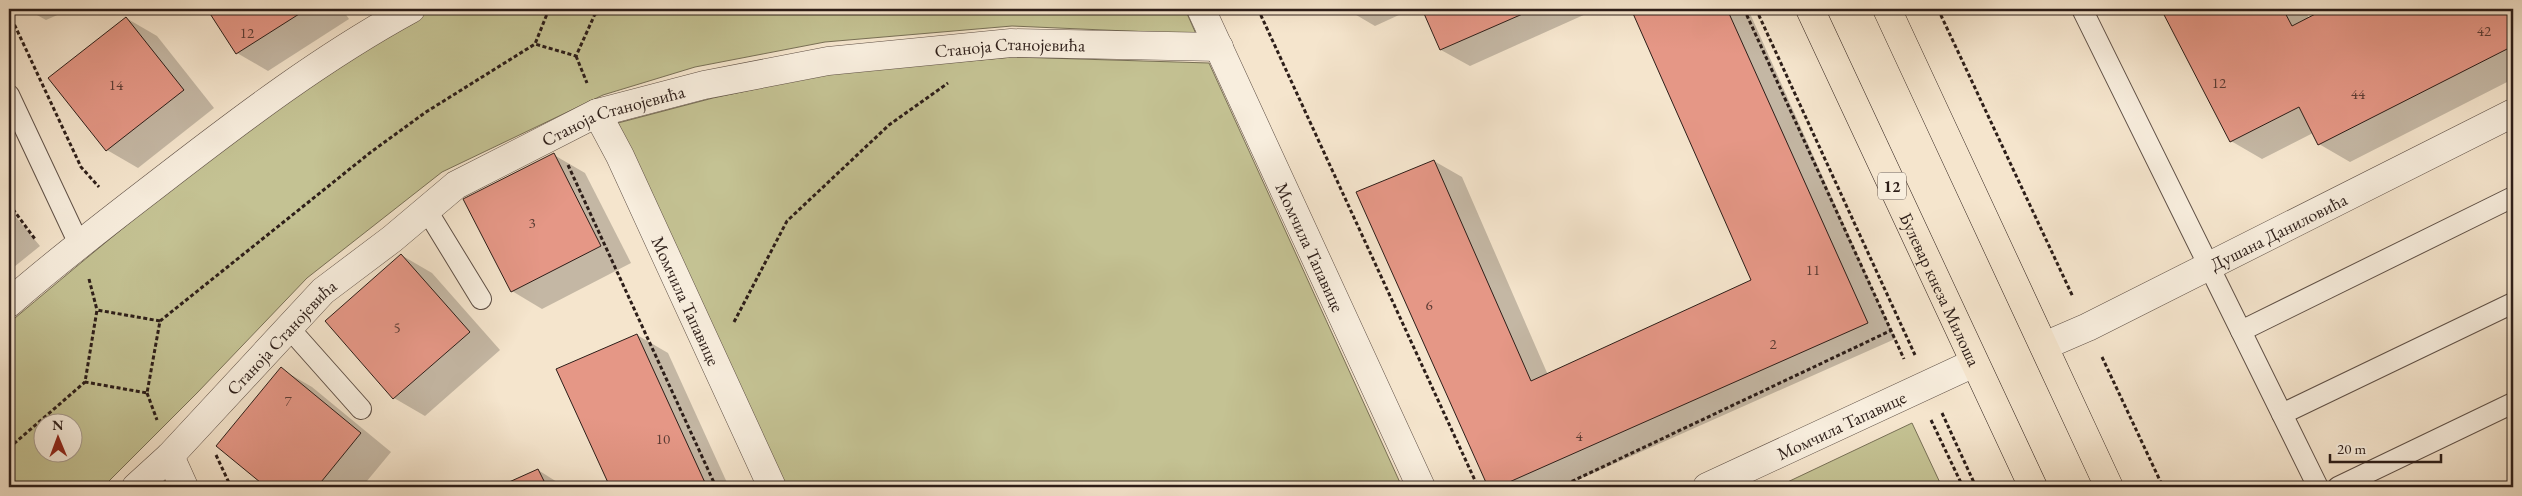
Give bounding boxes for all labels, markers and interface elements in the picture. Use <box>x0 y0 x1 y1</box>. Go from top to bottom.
house number: 42 <box>2477 21 2492 40</box>
house number: 12 <box>240 23 255 42</box>
street label: Станоја Станојевића <box>933 31 1086 62</box>
house number: 12 <box>2212 73 2227 92</box>
house number: 14 <box>109 75 124 94</box>
street label: Станоја Станојевића <box>537 79 688 151</box>
house number: 44 <box>2351 84 2366 103</box>
road number: 12 <box>1878 172 1906 200</box>
street label: Момчила Тапавице <box>1271 179 1350 315</box>
street label: Душана Даниловића <box>2206 187 2351 275</box>
street label: Булевар кнеза Милоша <box>1895 208 1987 370</box>
house number: 3 <box>528 213 536 232</box>
street label: Момчила Тапавице <box>647 232 726 369</box>
house number: 11 <box>1806 260 1820 279</box>
street label: Станоја Станојевића <box>221 273 341 400</box>
house number: 6 <box>1425 295 1433 314</box>
house number: 5 <box>393 318 401 337</box>
house number: 2 <box>1769 334 1777 353</box>
street label: Момчила Тапавице <box>1773 385 1910 465</box>
house number: 7 <box>284 391 292 410</box>
north arrow <box>32 414 82 464</box>
text: N <box>52 416 64 434</box>
house number: 4 <box>1575 426 1583 445</box>
house number: 10 <box>656 429 670 448</box>
scale bar <box>2330 431 2441 463</box>
text: 20 m <box>2337 439 2366 458</box>

